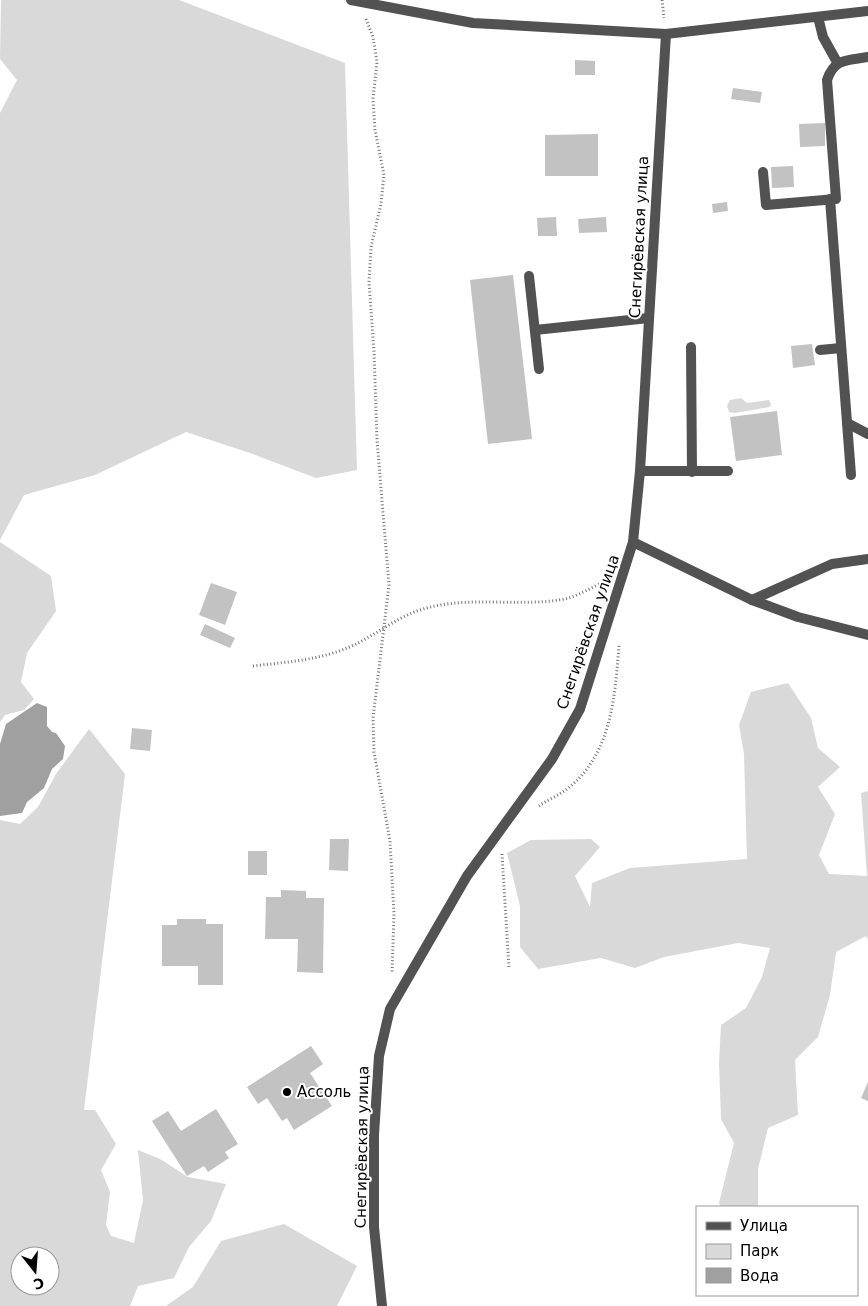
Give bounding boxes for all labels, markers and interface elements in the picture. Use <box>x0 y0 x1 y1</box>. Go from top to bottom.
street label: Снегирёвская улица <box>626 155 652 319</box>
street label: Снегирёвская улица <box>553 552 623 712</box>
street label: Снегирёвская улица <box>352 1066 372 1228</box>
place label: Ассоль <box>297 1083 351 1101</box>
marker: Ассоль <box>281 1086 293 1098</box>
legend <box>696 1206 858 1296</box>
text: Улица <box>740 1217 788 1235</box>
text: Парк <box>740 1242 779 1260</box>
north arrow <box>10 1246 60 1296</box>
text: Вода <box>740 1267 779 1285</box>
text: С <box>32 1274 46 1293</box>

